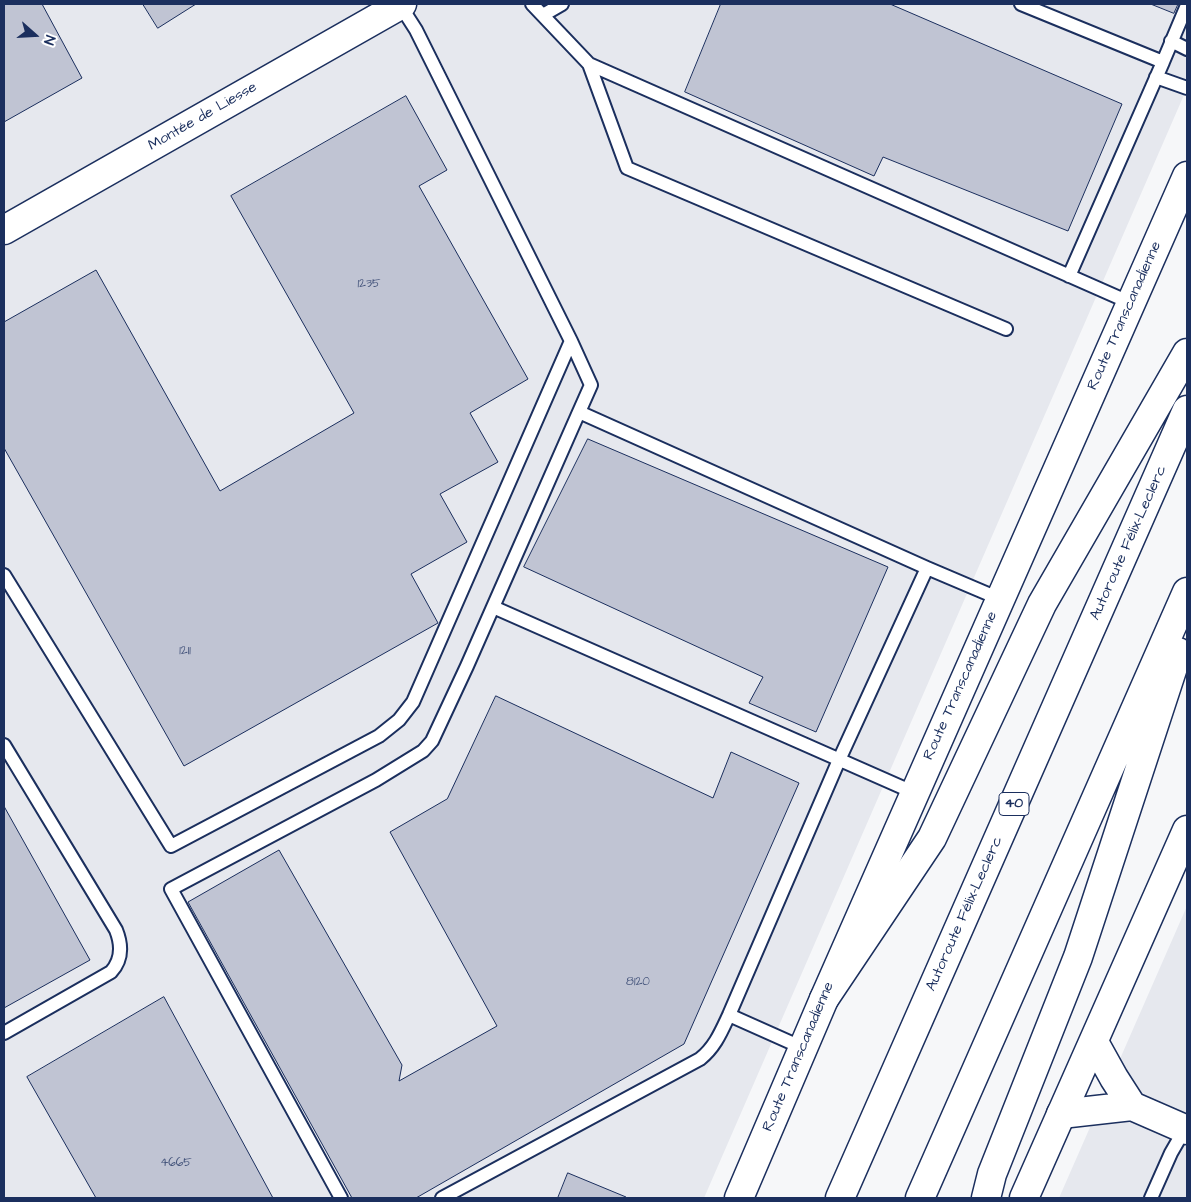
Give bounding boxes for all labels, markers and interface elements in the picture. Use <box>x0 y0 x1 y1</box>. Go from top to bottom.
north arrow <box>10 10 60 60</box>
text: N <box>38 32 60 47</box>
street label: Montée de Liesse <box>145 79 261 155</box>
street label: Route Transcanadienne <box>1084 239 1166 393</box>
house number: 1235 <box>357 277 381 291</box>
street label: Autoroute Félix-Leclerc <box>1087 463 1171 623</box>
street label: Route Transcanadienne <box>920 609 1002 763</box>
house number: 1211 <box>179 644 191 658</box>
road number: 40 <box>999 792 1029 816</box>
street label: Autoroute Félix-Leclerc <box>923 834 1007 994</box>
house number: 8120 <box>626 975 650 989</box>
street label: Route Transcanadienne <box>759 980 839 1134</box>
house number: 4665 <box>160 1156 192 1170</box>

